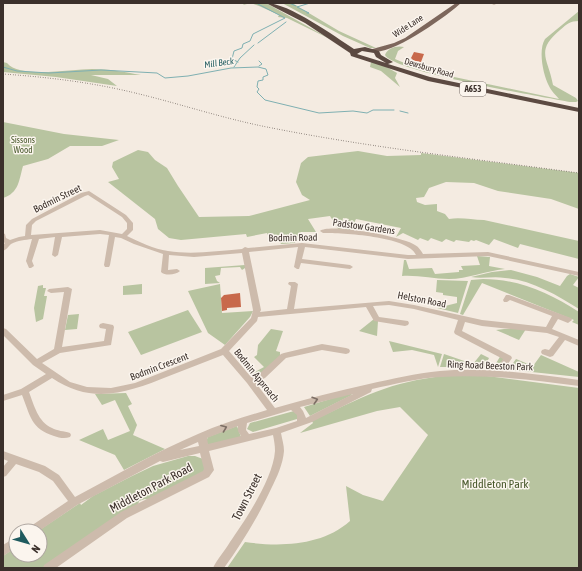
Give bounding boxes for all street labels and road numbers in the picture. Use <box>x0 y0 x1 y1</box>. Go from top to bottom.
street label: Wide Lane <box>391 12 425 40</box>
street label: Dewsbury Road <box>403 56 455 80</box>
road number: A653 <box>460 82 486 96</box>
street label: Bodmin Street <box>32 182 83 215</box>
street label: Padstow Gardens <box>332 217 396 236</box>
street label: Bodmin Road <box>268 232 318 243</box>
street label: Helston Road <box>397 289 447 310</box>
street label: Bodmin Approach <box>232 347 281 404</box>
street label: Bodmin Crescent <box>129 350 190 383</box>
street label: Ring Road Beeston Park <box>447 359 534 373</box>
street label: Middleton Park Road <box>107 460 195 516</box>
street label: Town Street <box>229 471 265 523</box>

